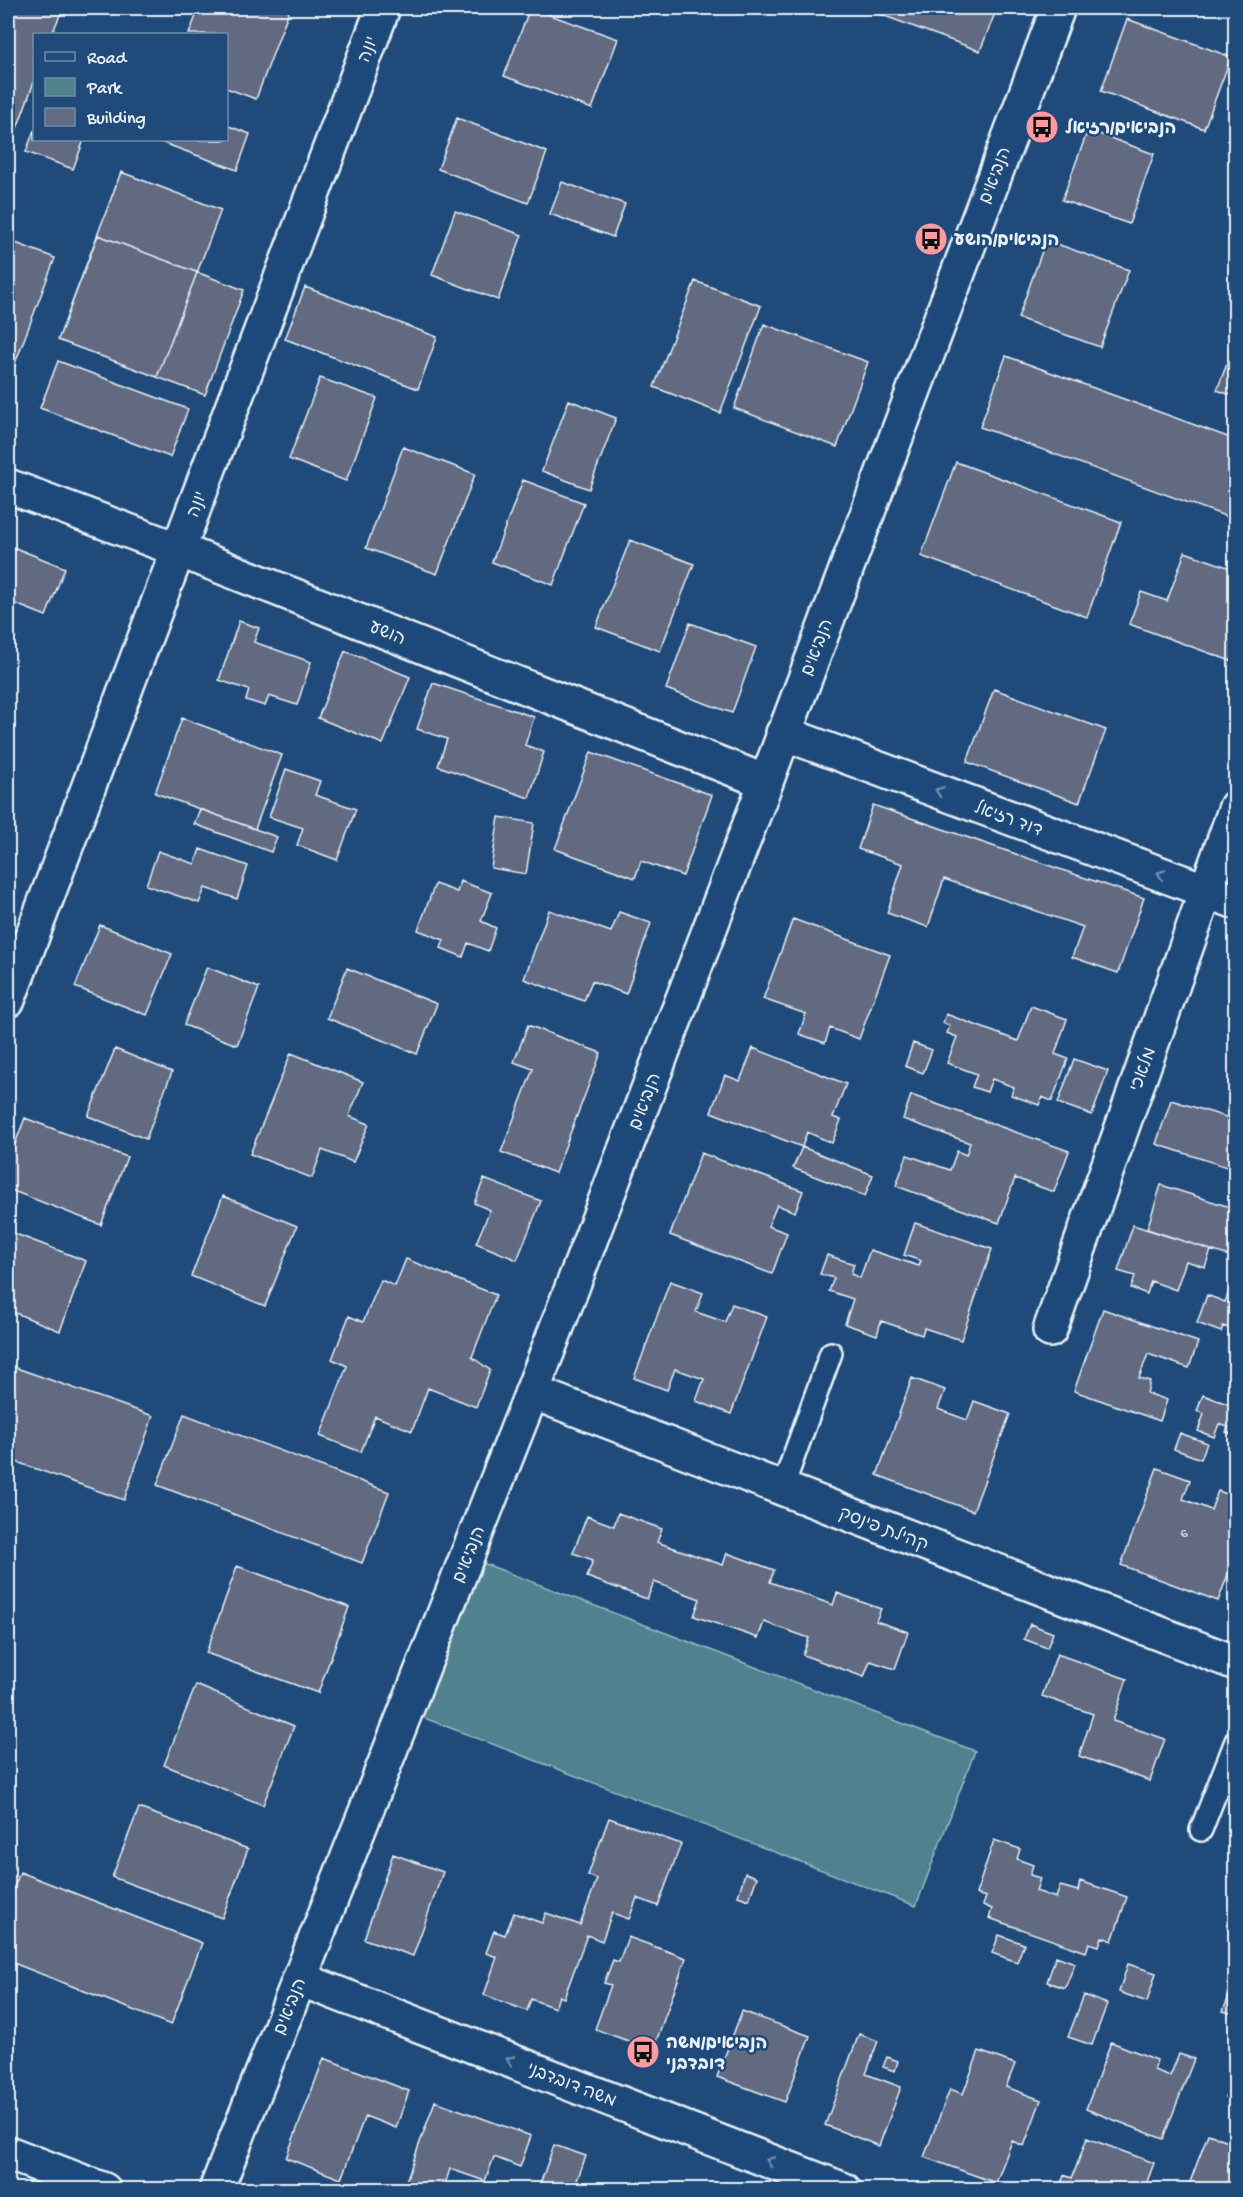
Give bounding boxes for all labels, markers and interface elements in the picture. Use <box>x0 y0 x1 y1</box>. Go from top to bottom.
legend <box>33 33 228 141</box>
street label: יונה <box>355 34 384 66</box>
text: Road <box>87 49 128 70</box>
text: Park <box>86 79 123 100</box>
text: Building <box>86 109 146 130</box>
bus stop icon: הנביאים/רזיאל <box>1024 109 1060 145</box>
place label: הנביאים/רזיאל <box>1065 118 1177 140</box>
street label: הנביאים <box>976 144 1017 207</box>
bus stop icon: הנביאים/הושע <box>913 221 949 257</box>
place label: הנביאים/הושע <box>954 231 1059 252</box>
street label: יונה <box>184 489 213 521</box>
street label: הנביאים <box>798 616 839 679</box>
street label: הושע <box>366 618 408 651</box>
one-way arrow <box>934 786 945 799</box>
street label: דוד רזיאל <box>971 797 1045 842</box>
one-way arrow <box>1156 869 1167 881</box>
street label: מלאכי <box>1126 1044 1162 1095</box>
street label: הנביאים <box>626 1070 667 1133</box>
street label: קהילת פינסק <box>835 1503 931 1557</box>
street label: הנביאים <box>449 1523 491 1587</box>
house number: 6 <box>1180 1525 1188 1543</box>
street label: הנביאים <box>270 1975 312 2039</box>
bus stop icon: הנביאים/משה דובדבני <box>625 2034 661 2070</box>
place label: הנביאים/משה דובדבני <box>666 2034 768 2076</box>
one-way arrow <box>505 2055 516 2067</box>
street label: משה דובדבני <box>523 2060 619 2113</box>
one-way arrow <box>765 2156 776 2168</box>

